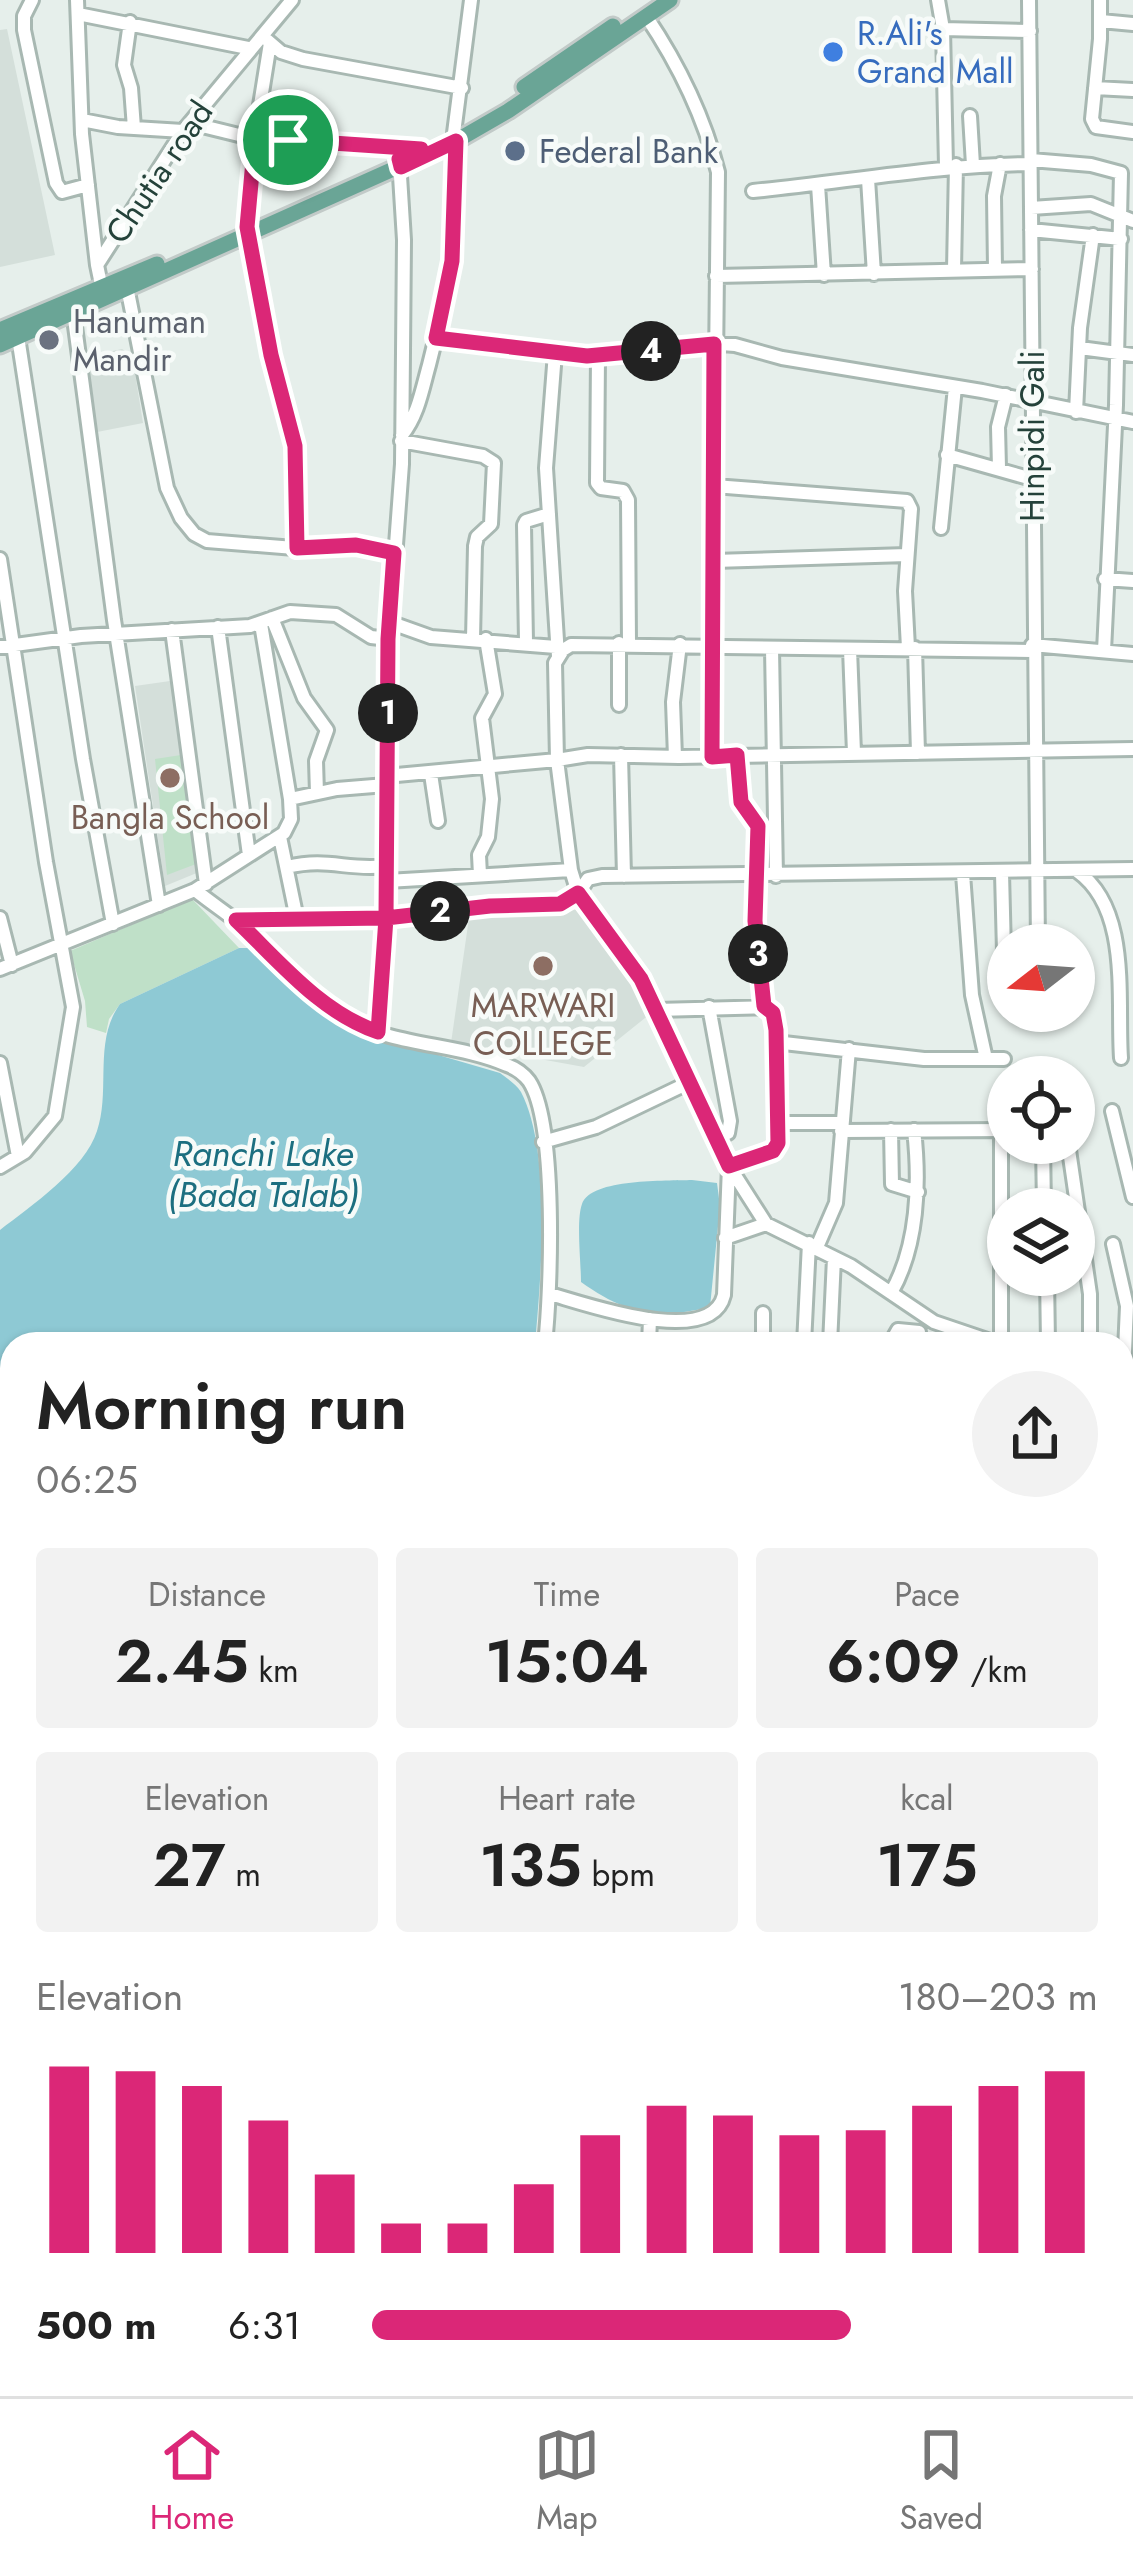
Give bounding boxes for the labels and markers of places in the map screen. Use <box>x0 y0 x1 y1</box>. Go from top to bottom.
place label: R.Ali's Grand Mall <box>857 10 1014 95</box>
marker: R.Ali's Grand Mall <box>820 39 846 65</box>
pin <box>237 89 339 191</box>
place label: Federal Bank <box>539 128 719 175</box>
marker: Federal Bank <box>502 138 528 164</box>
place label: Hanuman Mandir <box>73 298 206 383</box>
pin: 4 <box>621 321 681 381</box>
marker: Hanuman Mandir <box>36 327 62 353</box>
pin: 1 <box>358 683 418 743</box>
marker: Bangla School <box>157 765 183 791</box>
place label: Bangla School <box>71 794 269 841</box>
pin: 2 <box>410 881 470 941</box>
pin: 3 <box>728 924 788 984</box>
marker: MARWARI COLLEGE <box>530 953 556 979</box>
place label: MARWARI COLLEGE <box>471 982 615 1067</box>

